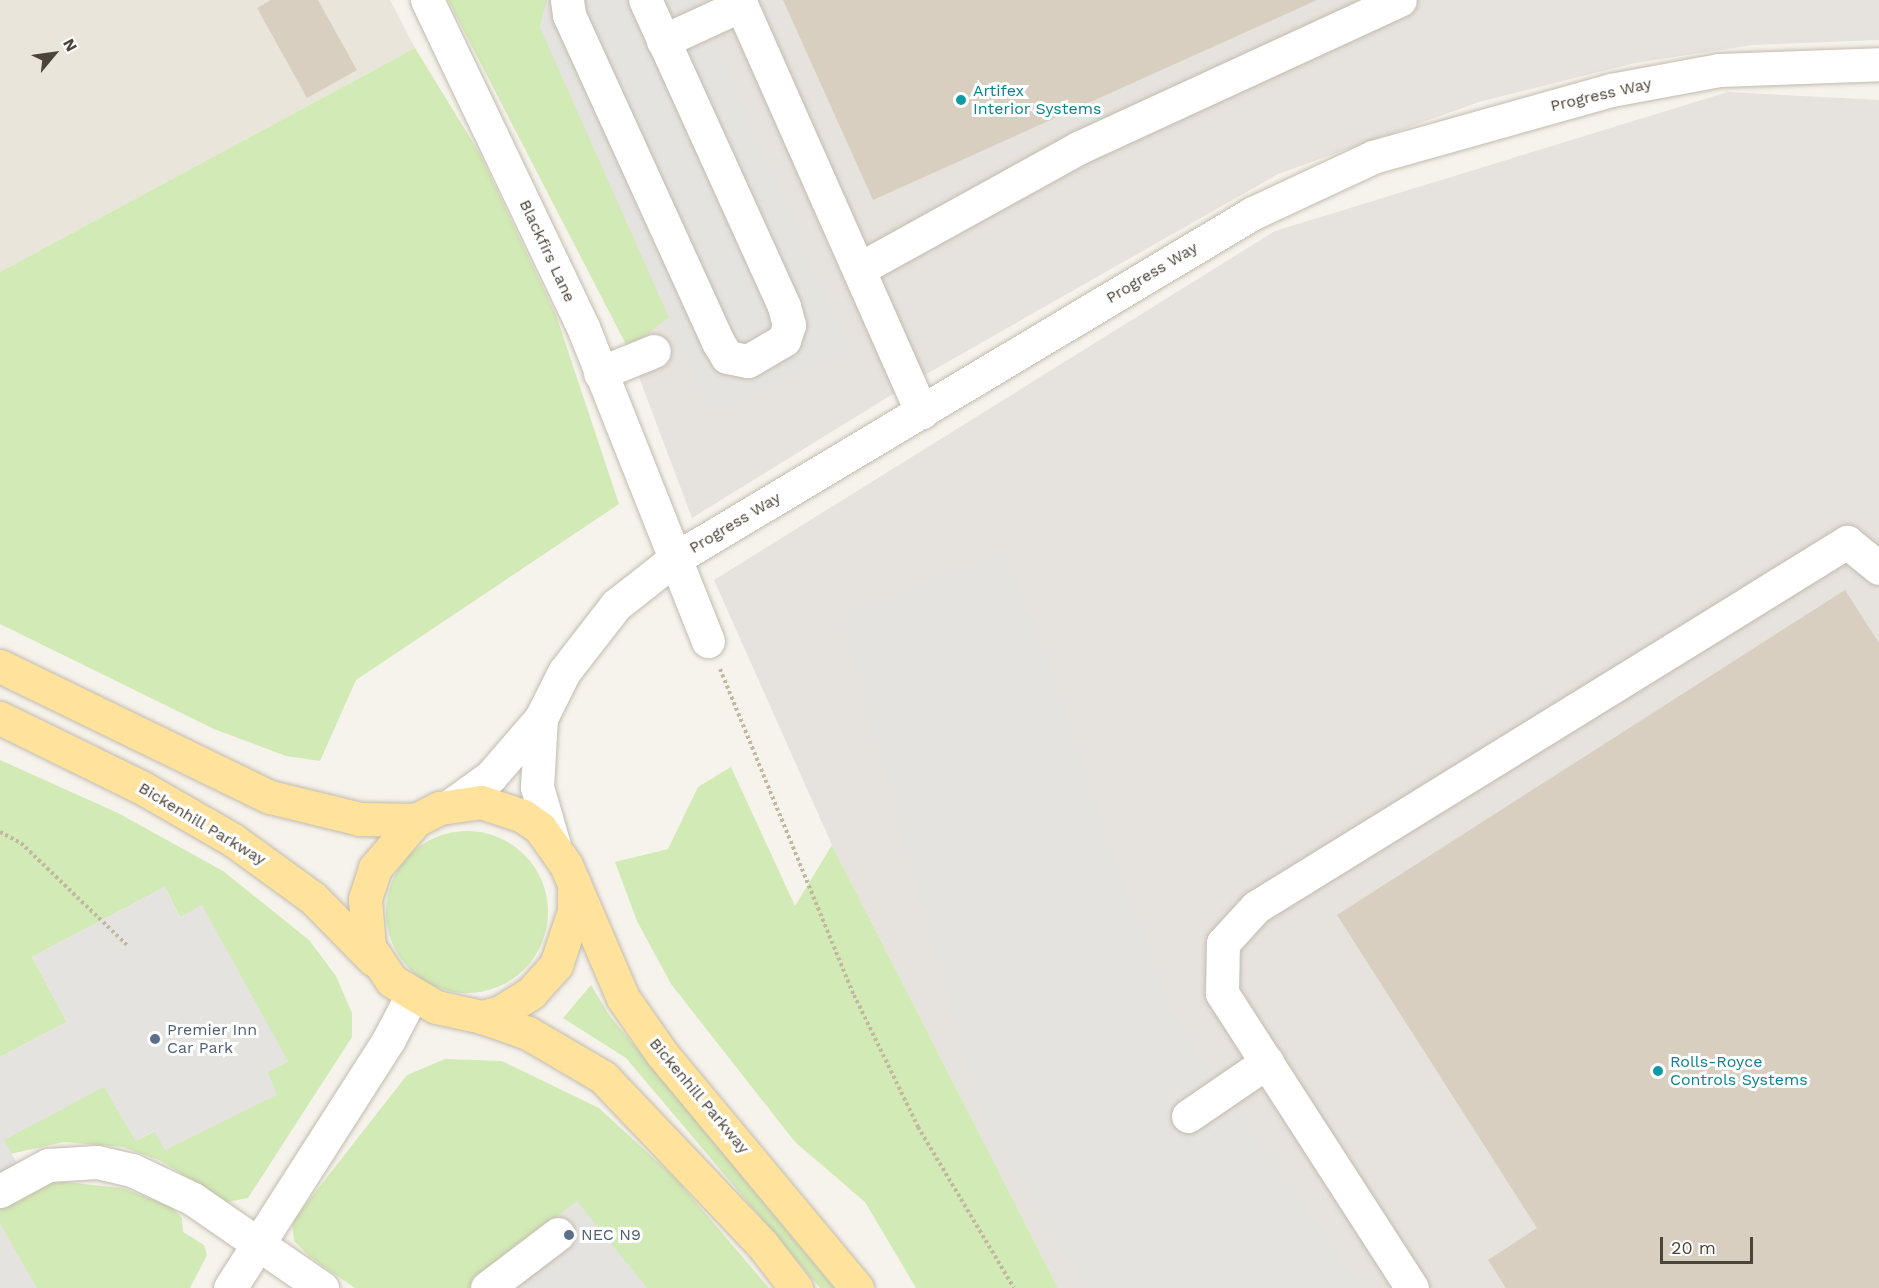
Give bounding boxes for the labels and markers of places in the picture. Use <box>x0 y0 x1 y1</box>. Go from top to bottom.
place label: Artifex Interior Systems <box>973 81 1102 119</box>
marker: Artifex Interior Systems <box>954 93 968 107</box>
place label: Premier Inn Car Park <box>167 1020 257 1058</box>
marker: Premier Inn Car Park <box>148 1032 162 1046</box>
place label: Rolls-Royce Controls Systems <box>1670 1052 1808 1090</box>
marker: Rolls-Royce Controls Systems <box>1651 1064 1665 1078</box>
place label: NEC N9 <box>581 1225 641 1245</box>
marker: NEC N9 <box>562 1228 576 1242</box>

